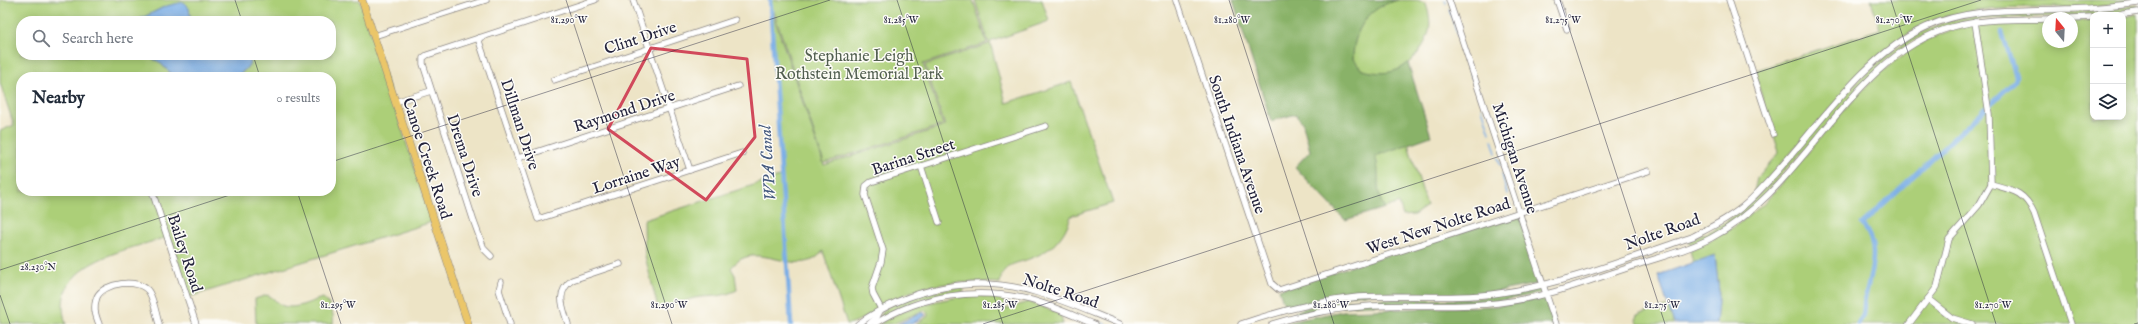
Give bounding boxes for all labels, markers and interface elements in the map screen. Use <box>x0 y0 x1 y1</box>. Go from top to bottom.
north arrow <box>2042 12 2078 48</box>
map controls <box>2090 12 2126 120</box>
button: + <box>2090 12 2126 48</box>
text: 81.290°W <box>551 14 588 27</box>
text: 81.285°W <box>884 14 919 27</box>
text: 81.280°W <box>1214 14 1250 27</box>
text: 81.275°W <box>1545 14 1581 27</box>
text: 81.270°W <box>1876 14 1913 27</box>
search box <box>16 16 336 60</box>
street label: Clint Drive <box>602 18 679 60</box>
icon: search <box>30 27 52 49</box>
text: Search here <box>62 29 133 48</box>
park label: Stephanie Leigh Rothstein Memorial Park <box>775 47 943 85</box>
button: − <box>2090 48 2126 84</box>
street label: South Indiana Avenue <box>1203 73 1269 217</box>
street label: Dillman Drive <box>495 77 543 173</box>
button: layers <box>2090 84 2126 120</box>
street label: Raymond Drive <box>571 86 678 138</box>
text: Nearby <box>32 88 85 109</box>
text: 0 results <box>276 90 320 107</box>
street label: Canoe Creek Road <box>397 95 455 222</box>
street label: Michigan Avenue <box>1487 101 1541 217</box>
street label: Drema Drive <box>441 112 487 200</box>
water label: WPA Canal <box>755 122 782 201</box>
street label: Barina Street <box>869 135 958 181</box>
street label: Lorraine Way <box>590 152 683 200</box>
street label: West New Nolte Road <box>1364 194 1513 260</box>
street label: Nolte Road <box>1622 210 1704 256</box>
street label: Bailey Road <box>162 212 206 296</box>
text: 28.230°N <box>20 261 56 274</box>
street label: Nolte Road <box>1020 270 1101 314</box>
text: 81.295°W <box>320 299 356 312</box>
text: 81.290°W <box>651 299 688 312</box>
text: 81.285°W <box>983 299 1018 312</box>
text: 81.280°W <box>1313 299 1349 312</box>
text: 81.275°W <box>1644 299 1680 312</box>
text: 81.270°W <box>1975 299 2012 312</box>

